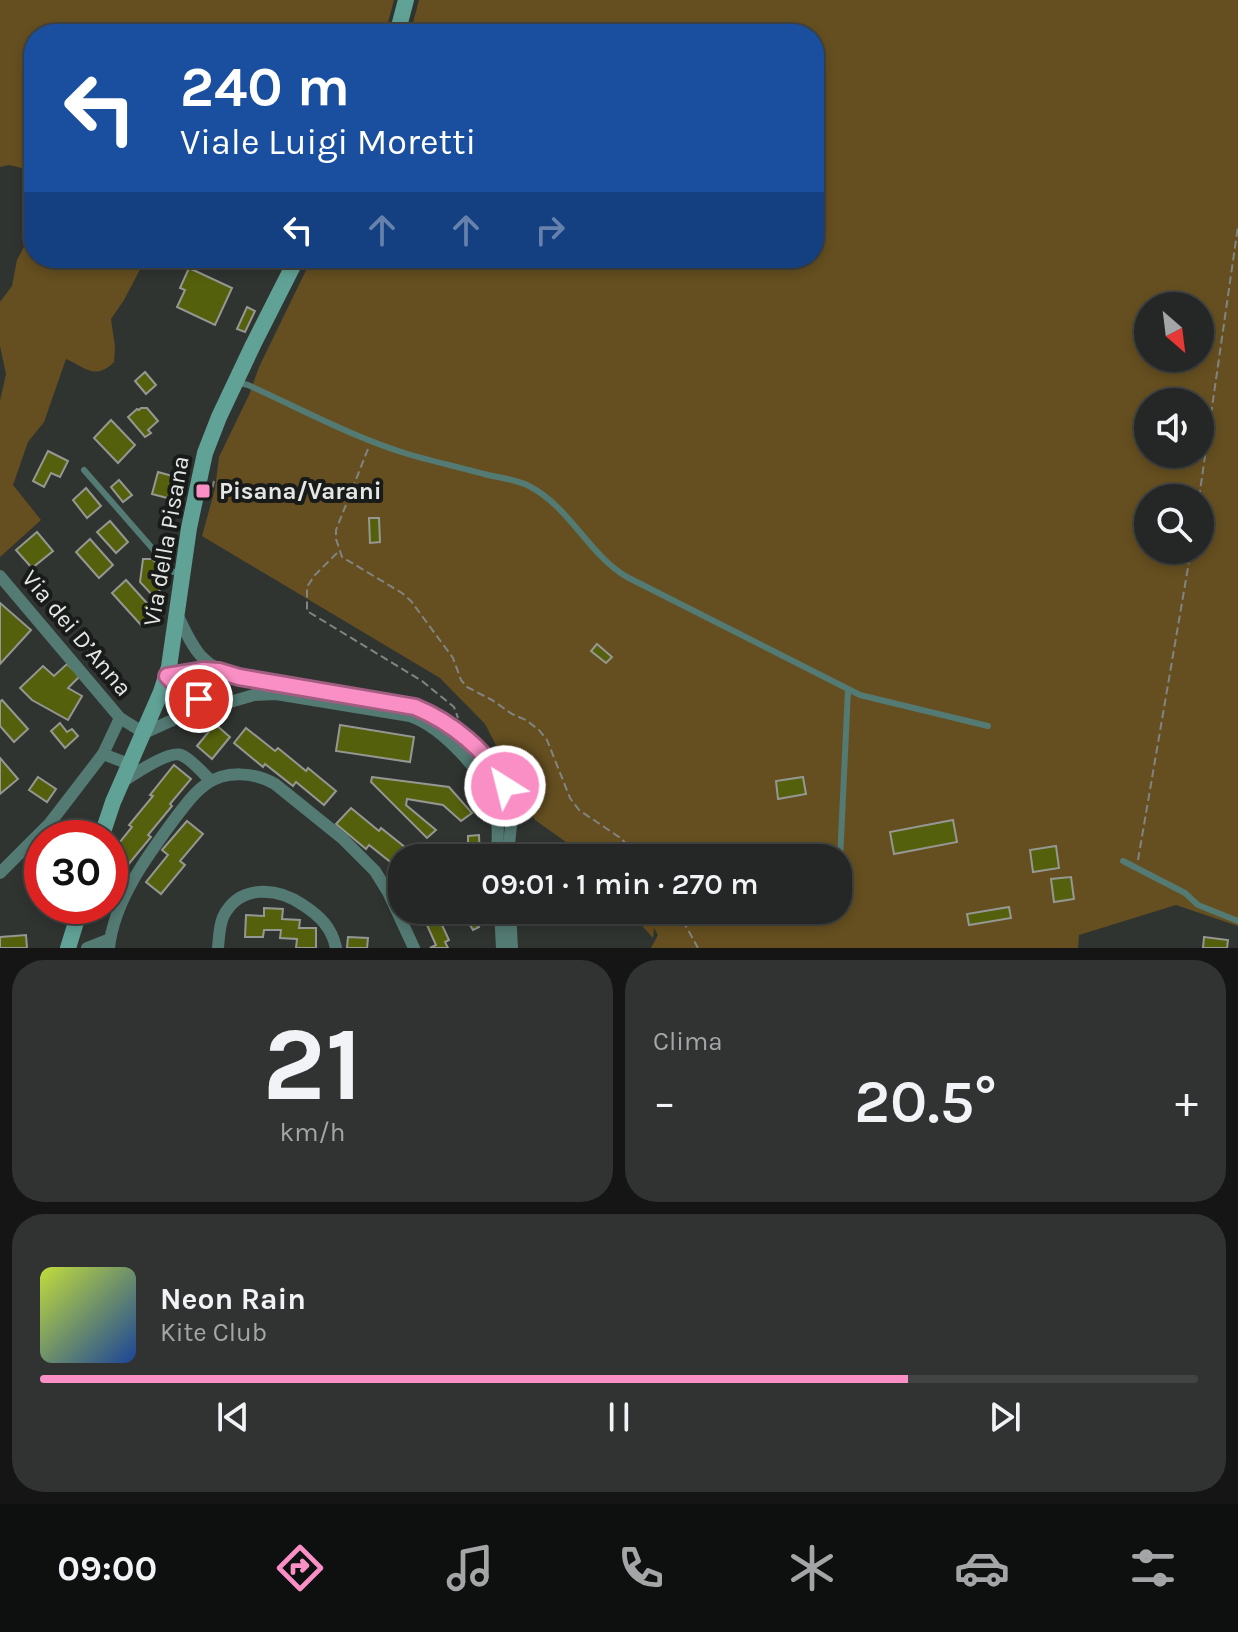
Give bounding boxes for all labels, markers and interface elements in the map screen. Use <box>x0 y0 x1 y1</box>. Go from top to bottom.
text: 240 m <box>180 54 350 119</box>
icon: left <box>48 56 152 160</box>
text: Viale Luigi Moretti <box>180 121 476 163</box>
icon: left <box>276 208 320 252</box>
icon: ahead <box>360 208 404 252</box>
icon: ahead <box>444 208 488 252</box>
icon: right <box>528 208 572 252</box>
north arrow <box>1134 292 1214 372</box>
map controls <box>1134 292 1214 564</box>
button: sound <box>1134 388 1214 468</box>
street label: Via della Pisana <box>137 454 195 628</box>
place label: Pisana/Varani <box>219 477 382 505</box>
marker: Pisana/Varani <box>194 482 212 500</box>
button: search <box>1134 484 1214 564</box>
street label: Via dei D’Anna <box>16 564 138 702</box>
pin <box>165 665 233 733</box>
icon: arrive <box>177 677 221 721</box>
position arrow <box>463 744 547 828</box>
speed limit sign: 30 <box>24 820 128 924</box>
text: 09:01 · 1 min · 270 m <box>481 866 759 902</box>
text: 21 <box>263 1004 363 1125</box>
text: Clima <box>653 1026 723 1057</box>
text: 20.5° <box>854 1067 997 1137</box>
text: − <box>653 1077 676 1128</box>
text: + <box>1175 1077 1198 1128</box>
text: km/h <box>280 1117 345 1148</box>
text: Neon Rain <box>160 1281 306 1317</box>
text: Kite Club <box>160 1317 267 1348</box>
icon: previous <box>211 1395 255 1439</box>
icon: pause <box>597 1395 641 1439</box>
icon: next <box>983 1395 1027 1439</box>
icon: directions <box>272 1540 328 1596</box>
icon: music <box>442 1540 498 1596</box>
icon: phone <box>613 1540 669 1596</box>
icon: climate <box>784 1540 840 1596</box>
icon: car <box>954 1540 1010 1596</box>
icon: filters <box>1125 1540 1181 1596</box>
text: 09:00 <box>57 1547 157 1589</box>

